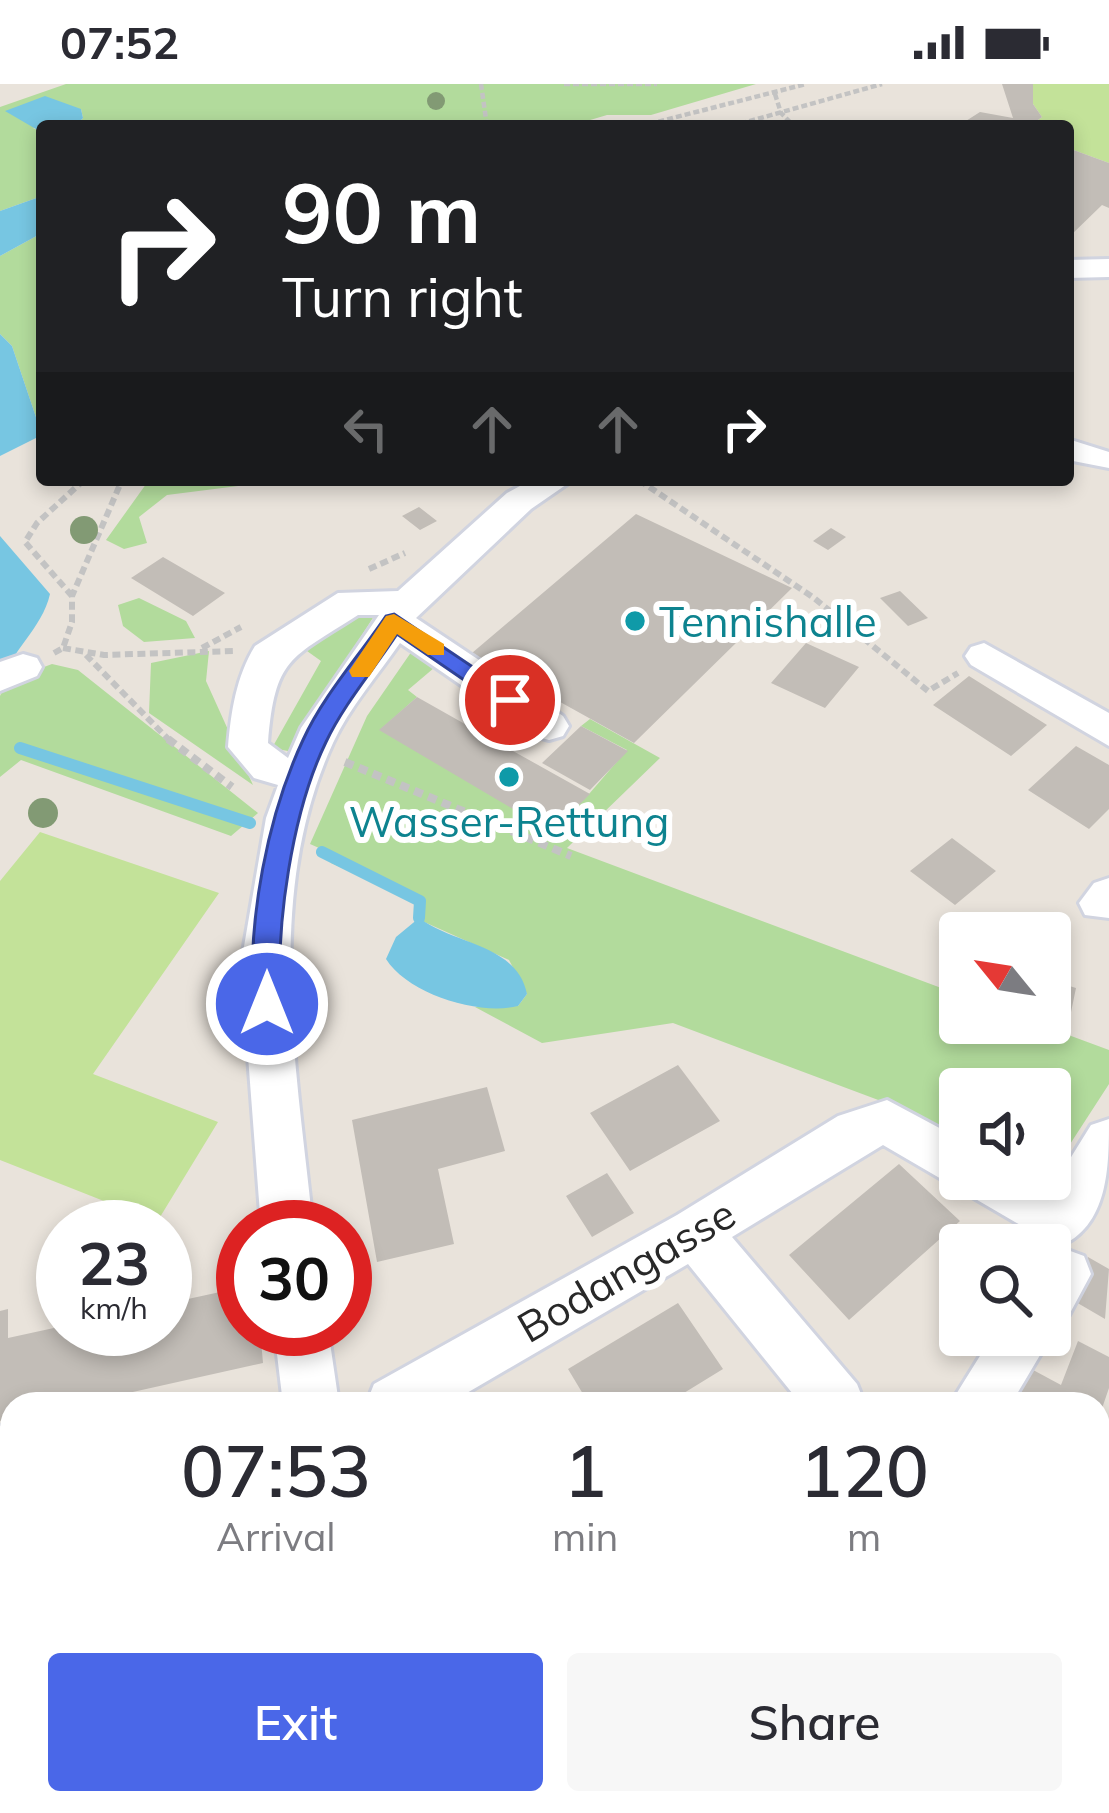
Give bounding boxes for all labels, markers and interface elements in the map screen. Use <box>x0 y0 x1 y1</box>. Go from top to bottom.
text: 07:52 <box>60 14 179 70</box>
text: 90 m <box>282 159 481 264</box>
icon: right <box>84 168 240 324</box>
text: Turn right <box>282 263 523 331</box>
icon: left <box>333 396 399 462</box>
icon: ahead <box>459 396 525 462</box>
icon: ahead <box>585 396 651 462</box>
icon: right <box>711 396 777 462</box>
place label: Tennishalle <box>659 595 877 648</box>
marker: Tennishalle <box>622 608 648 634</box>
pin <box>459 649 561 751</box>
icon: arrive <box>477 667 543 733</box>
marker: Wasser-Rettung <box>496 764 522 790</box>
place label: Wasser-Rettung <box>349 795 669 848</box>
north arrow <box>939 912 1071 1044</box>
map controls <box>939 912 1071 1356</box>
position arrow <box>204 941 330 1067</box>
button: sound <box>939 1068 1071 1200</box>
street label: Bodangasse <box>508 1186 744 1354</box>
speed limit sign: 30 <box>216 1200 372 1356</box>
button: search <box>939 1224 1071 1356</box>
text: 23 <box>78 1225 150 1300</box>
text: km/h <box>80 1289 148 1327</box>
text: 07:53 <box>181 1425 371 1515</box>
text: 1 <box>564 1425 607 1515</box>
text: 120 <box>799 1425 929 1515</box>
text: Arrival <box>216 1512 336 1561</box>
text: min <box>552 1512 618 1561</box>
text: m <box>847 1512 881 1561</box>
button: Exit <box>48 1653 543 1791</box>
button: Share <box>567 1653 1062 1791</box>

